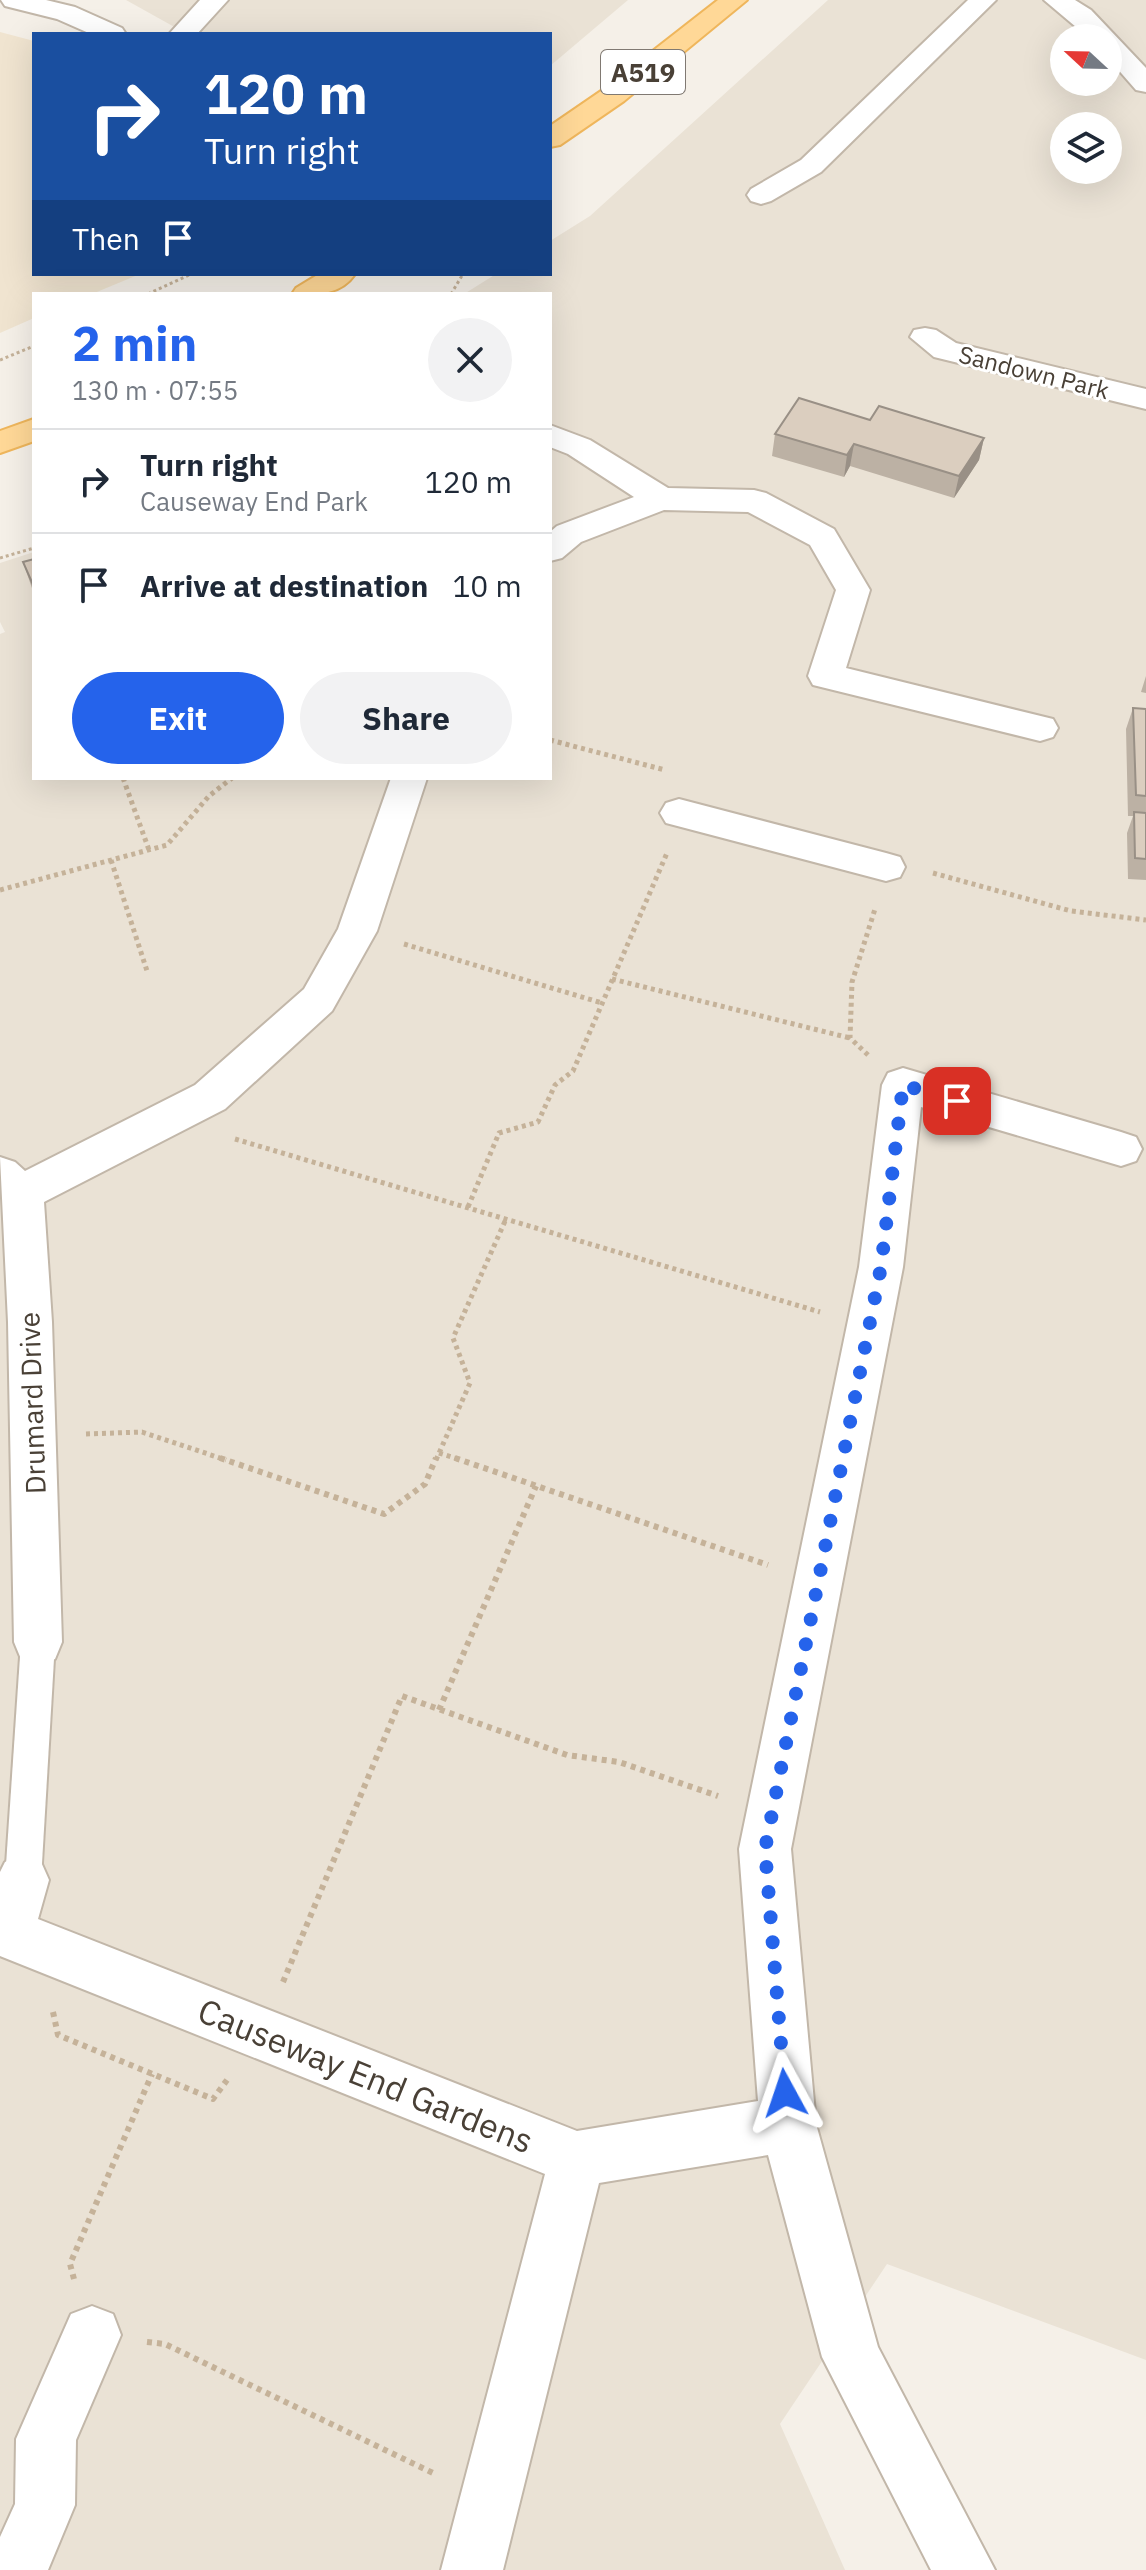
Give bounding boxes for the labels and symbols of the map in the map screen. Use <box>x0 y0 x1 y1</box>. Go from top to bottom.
north arrow <box>1050 24 1122 96</box>
road number: A519 <box>601 50 685 94</box>
street label: Sandown Park <box>955 338 1113 406</box>
pin <box>923 1067 991 1135</box>
street label: Drumard Drive <box>10 1311 54 1495</box>
street label: Causeway End Gardens <box>192 1988 540 2162</box>
position arrow <box>743 2051 827 2135</box>

